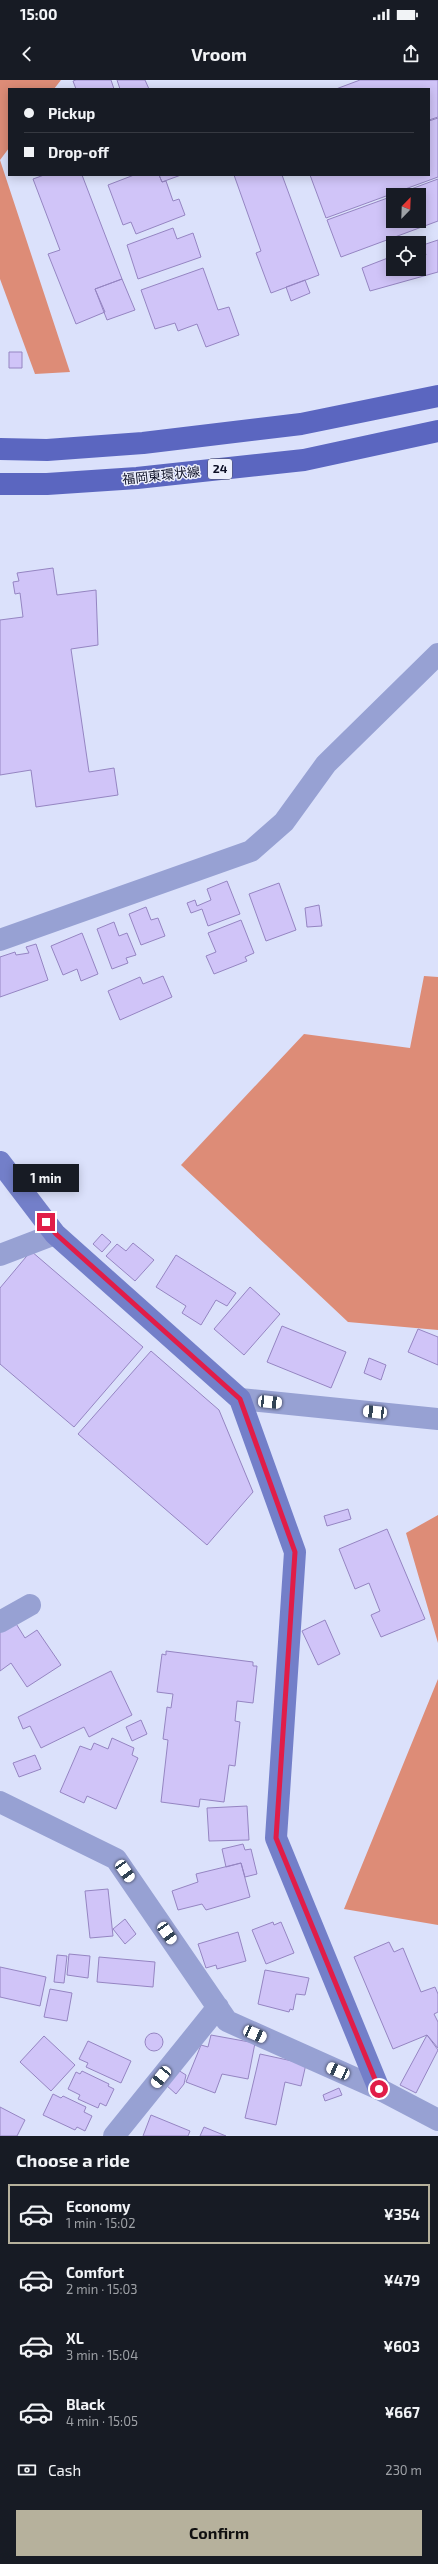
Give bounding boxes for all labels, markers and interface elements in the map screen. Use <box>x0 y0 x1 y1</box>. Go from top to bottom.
text: 15:00 <box>20 5 58 23</box>
icon: back <box>16 43 38 65</box>
text: Vroom <box>191 43 247 65</box>
icon: share <box>400 43 422 65</box>
text: Pickup <box>48 104 95 122</box>
text: Drop-off <box>48 143 109 161</box>
north arrow <box>386 188 426 228</box>
map controls <box>386 188 426 276</box>
button: locate <box>386 236 426 276</box>
road number: 24 <box>208 459 232 479</box>
street label: 福岡東環状線 <box>121 463 201 487</box>
callout: 1 min <box>13 1164 79 1192</box>
text: 1 min <box>30 1170 62 1186</box>
route end <box>37 1213 55 1231</box>
car <box>257 1395 283 1409</box>
car <box>362 1405 388 1419</box>
car <box>113 1858 137 1884</box>
car <box>155 1920 179 1946</box>
car <box>242 2024 268 2044</box>
car <box>325 2061 351 2081</box>
car <box>149 2064 173 2090</box>
route start <box>370 2080 388 2098</box>
text: Choose a ride <box>16 2149 130 2171</box>
icon: car <box>18 2196 54 2232</box>
text: Economy <box>66 2197 131 2215</box>
text: ¥354 <box>384 2205 420 2223</box>
text: 1 min · 15:02 <box>66 2215 135 2231</box>
icon: car <box>18 2262 54 2298</box>
text: Comfort <box>66 2263 124 2281</box>
text: ¥479 <box>384 2271 420 2289</box>
text: 2 min · 15:03 <box>66 2281 138 2297</box>
icon: car <box>18 2328 54 2364</box>
text: XL <box>66 2329 84 2347</box>
text: ¥603 <box>383 2337 420 2355</box>
text: 3 min · 15:04 <box>66 2347 138 2363</box>
icon: car <box>18 2394 54 2430</box>
text: Black <box>66 2395 105 2413</box>
text: ¥667 <box>384 2403 420 2421</box>
text: 4 min · 15:05 <box>66 2413 138 2429</box>
icon: cash <box>16 2459 38 2481</box>
text: Cash <box>48 2461 81 2479</box>
text: 230 m <box>385 2462 422 2478</box>
button: Confirm <box>16 2510 422 2556</box>

